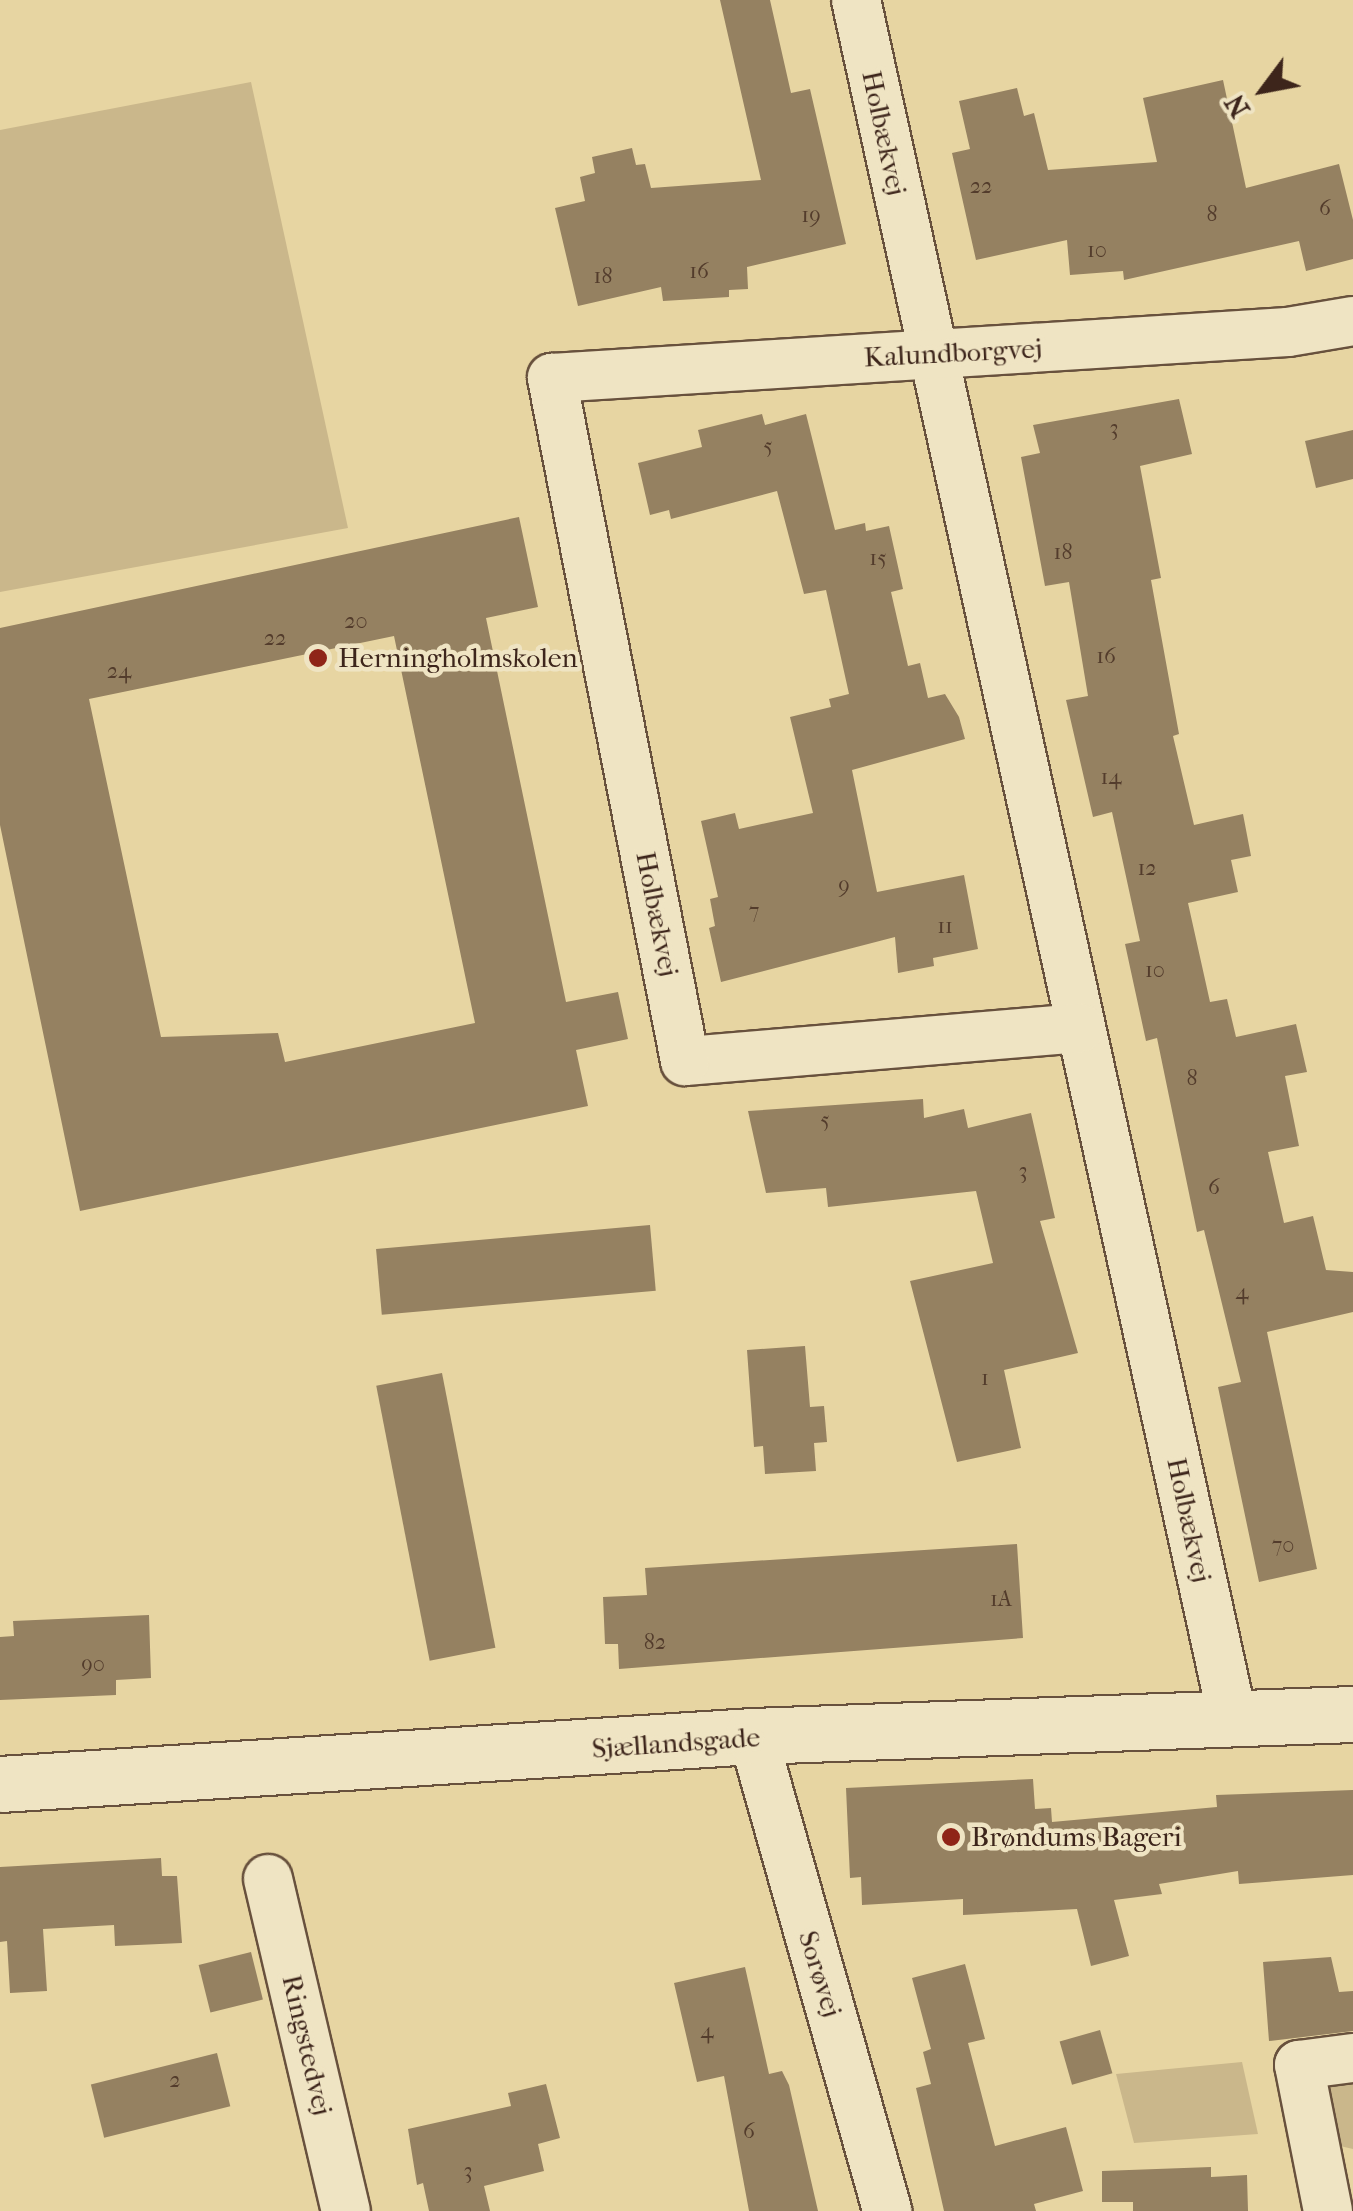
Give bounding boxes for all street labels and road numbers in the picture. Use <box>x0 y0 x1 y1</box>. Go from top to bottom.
street label: Holbækvej <box>854 67 914 199</box>
street label: Kalundborgvej <box>863 332 1043 374</box>
street label: Holbækvej <box>628 849 686 979</box>
street label: Holbækvej <box>1159 1454 1219 1586</box>
street label: Sjællandsgade <box>591 1720 761 1766</box>
street label: Sorøvej <box>791 1927 849 2021</box>
street label: Ringstedvej <box>274 1971 340 2119</box>

